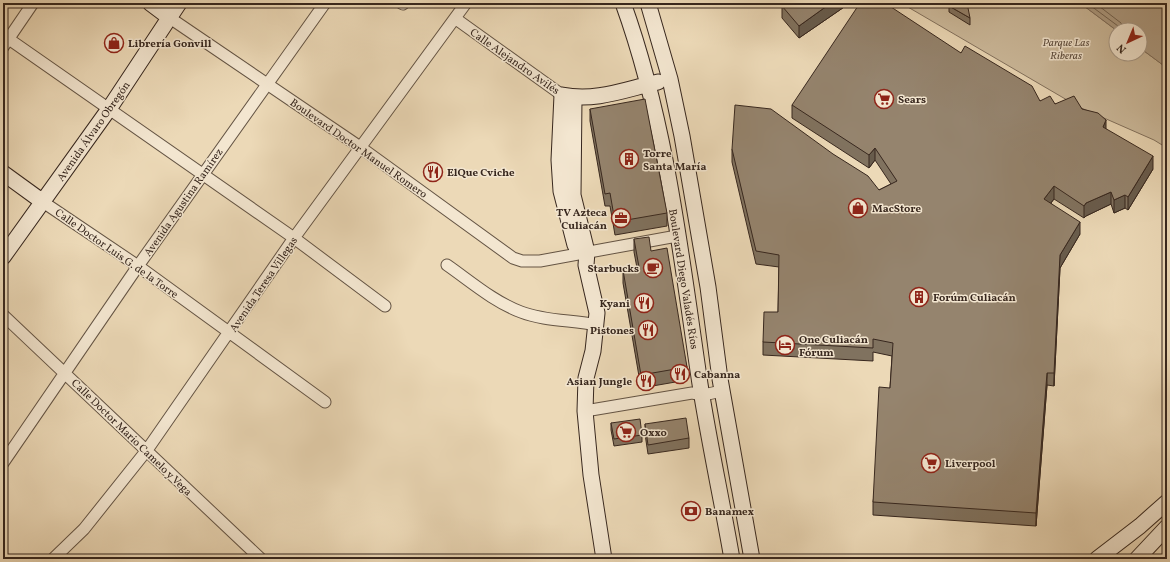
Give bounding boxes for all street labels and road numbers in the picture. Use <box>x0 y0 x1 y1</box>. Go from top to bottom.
street label: Calle Alejandro Avilés <box>466 26 562 99</box>
street label: Avenida Álvaro Obregón <box>54 79 135 185</box>
street label: Boulevard Doctor Manuel Romero <box>286 96 430 203</box>
street label: Avenida Agustina Ramírez <box>141 145 228 260</box>
street label: Calle Doctor Luis G. de la Torre <box>51 206 181 303</box>
street label: Boulevard Diego Valadés Ríos <box>664 208 701 351</box>
street label: Avenida Teresa Villegas <box>227 234 302 335</box>
street label: Calle Doctor Mario Camelo y Vega <box>67 376 195 500</box>

